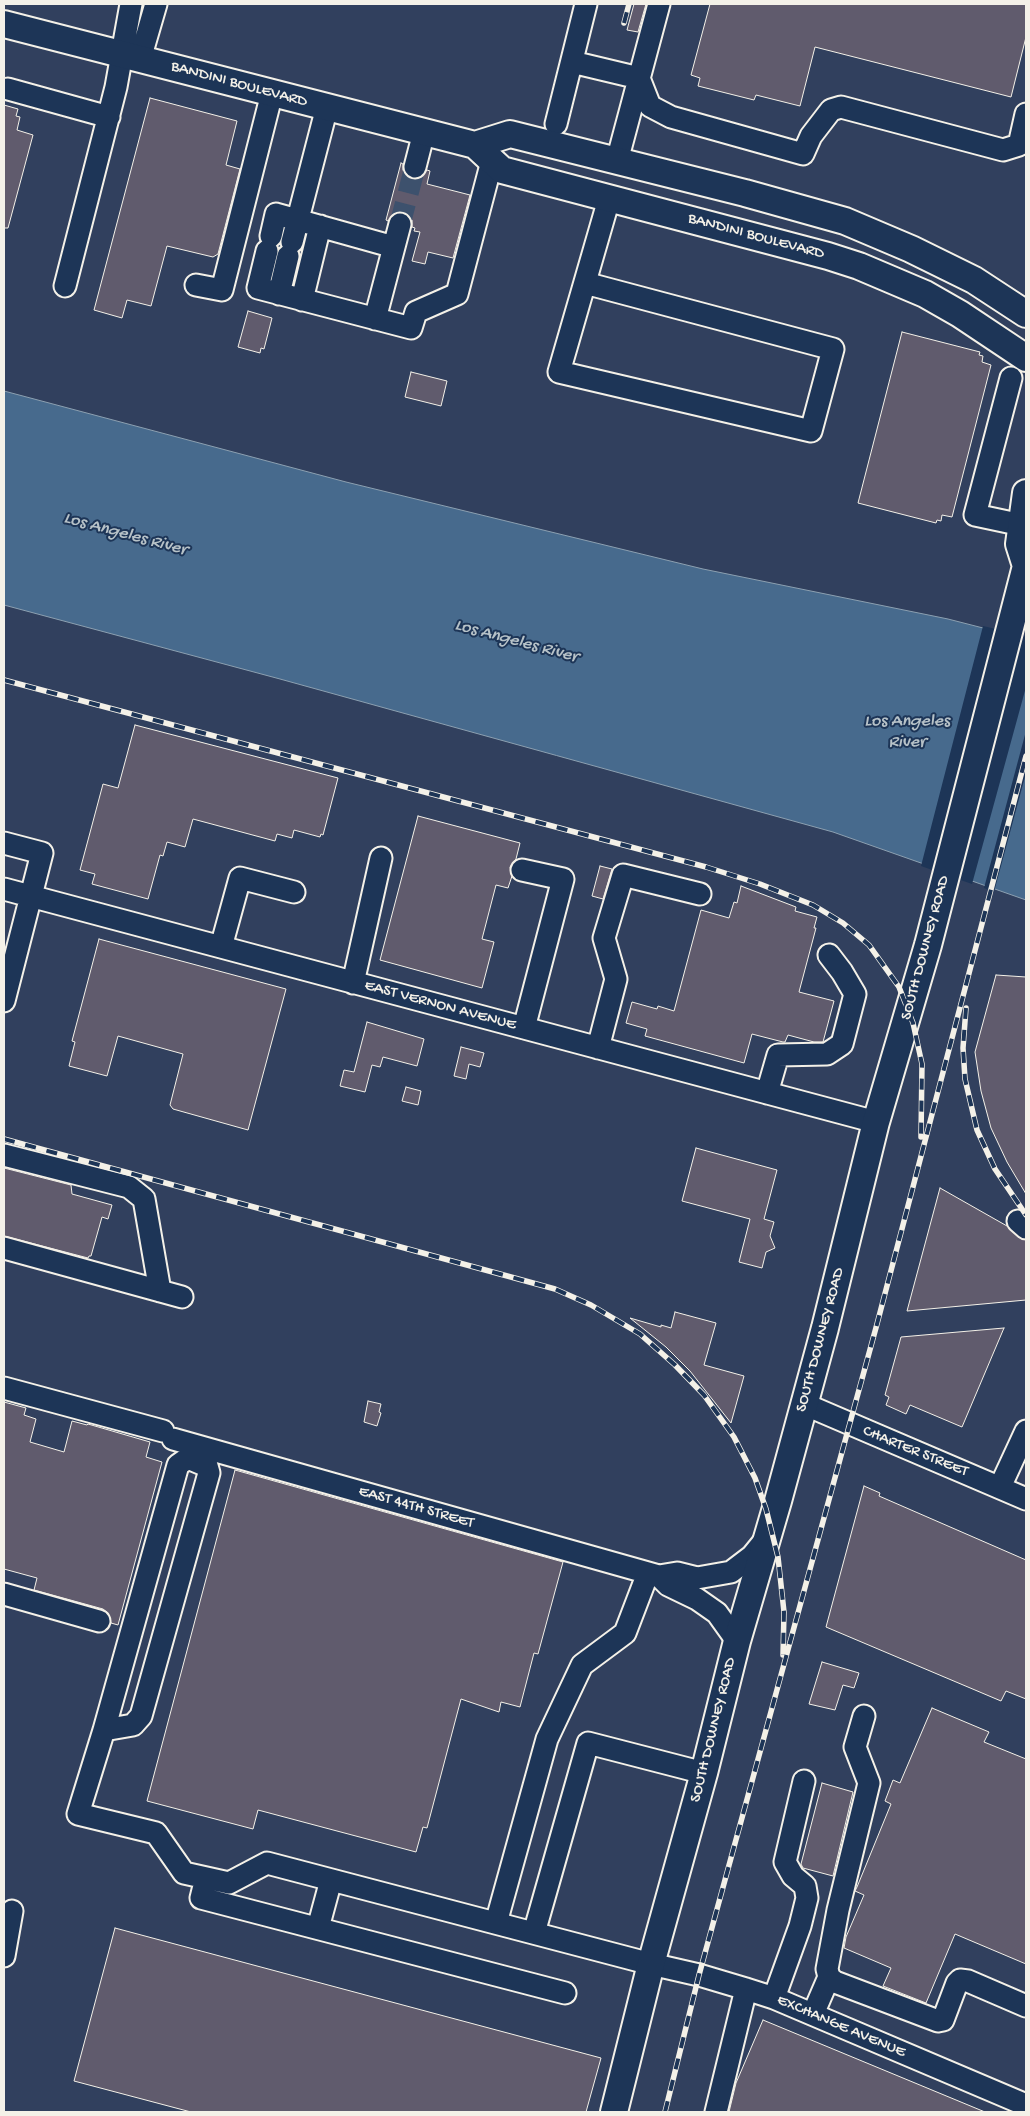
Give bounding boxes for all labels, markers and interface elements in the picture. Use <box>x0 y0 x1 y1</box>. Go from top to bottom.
street label: BANDINI BOULEVARD <box>169 58 309 112</box>
street label: BANDINI BOULEVARD <box>686 210 826 264</box>
water label: Los Angeles River <box>61 508 189 562</box>
water label: Los Angeles River <box>452 615 580 669</box>
water label: Los Angeles River <box>864 711 950 754</box>
street label: SOUTH DOWNEY ROAD <box>898 874 954 1022</box>
street label: EAST VERNON AVENUE <box>362 977 518 1035</box>
street label: SOUTH DOWNEY ROAD <box>793 1266 849 1414</box>
street label: CHARTER STREET <box>859 1422 971 1482</box>
street label: EAST 44TH STREET <box>356 1482 476 1534</box>
street label: SOUTH DOWNEY ROAD <box>687 1656 741 1804</box>
street label: EXCHANGE AVENUE <box>774 1991 908 2063</box>

